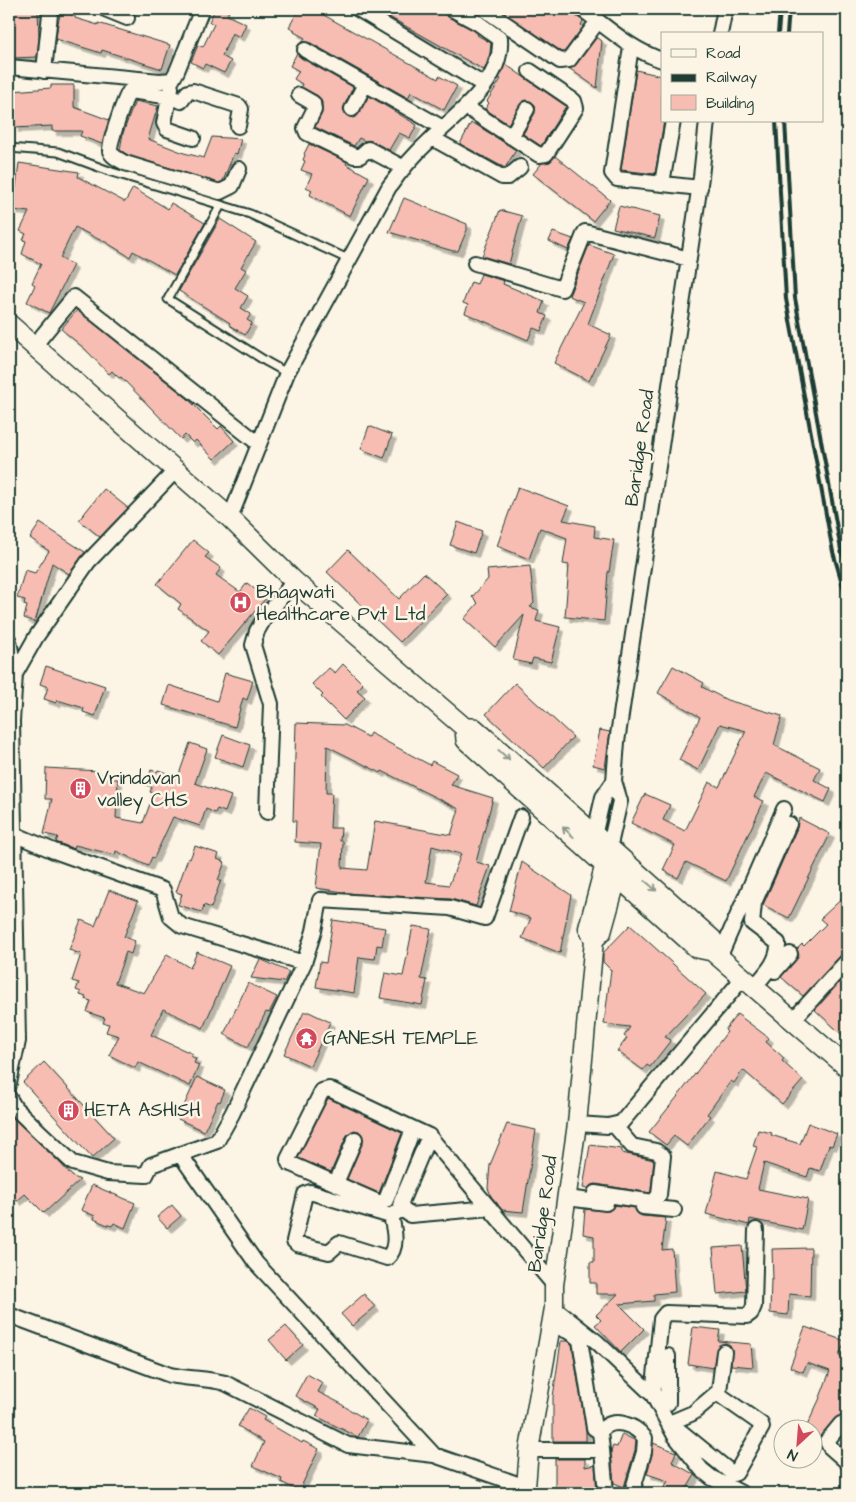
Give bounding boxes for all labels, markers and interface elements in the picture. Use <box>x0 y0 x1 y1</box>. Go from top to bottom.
legend <box>661 32 824 122</box>
text: Road <box>706 43 741 64</box>
text: Railway <box>706 67 757 89</box>
text: Building <box>706 93 754 115</box>
street label: Baridge Road <box>618 388 663 508</box>
place label: Bhagwati Healthcare Pvt Ltd <box>256 579 426 628</box>
hospital icon: Bhagwati Healthcare Pvt Ltd <box>228 591 252 615</box>
one-way arrow <box>497 749 510 761</box>
place label: Vrindavan valley CHS <box>97 765 188 815</box>
building icon: Vrindavan valley CHS <box>69 777 93 801</box>
one-way arrow <box>561 826 574 838</box>
one-way arrow <box>644 880 657 891</box>
place label: GANESH TEMPLE <box>323 1025 478 1052</box>
temple icon: GANESH TEMPLE <box>295 1026 319 1050</box>
place label: HETA ASHISH <box>84 1097 201 1124</box>
building icon: HETA ASHISH <box>56 1098 80 1122</box>
street label: Baridge Road <box>521 1154 566 1274</box>
north arrow <box>774 1420 824 1470</box>
text: N <box>784 1444 801 1466</box>

